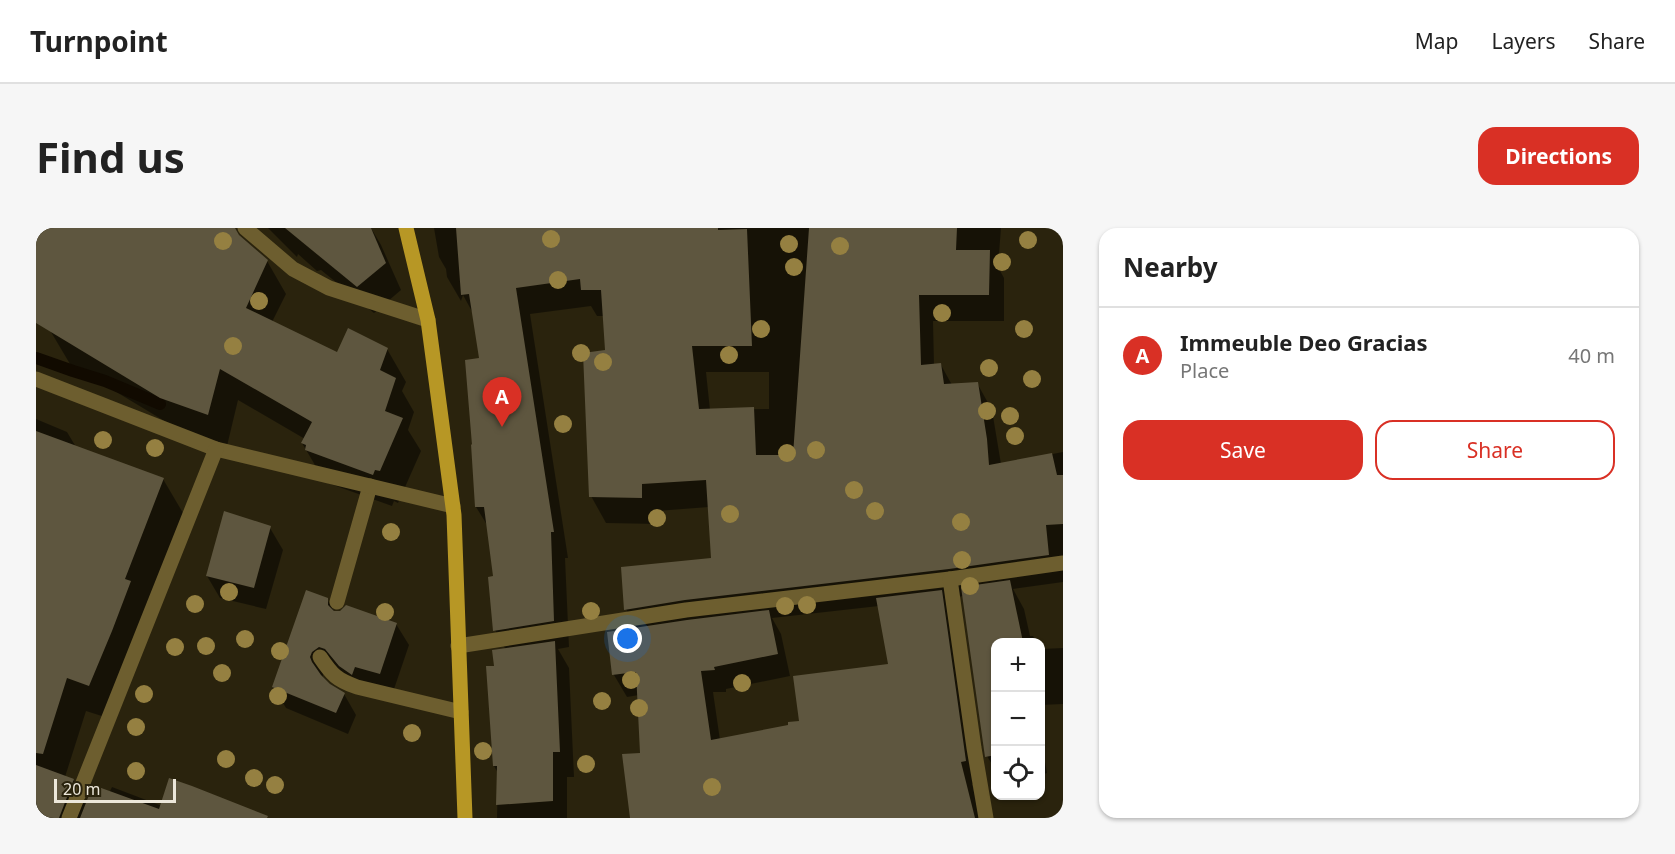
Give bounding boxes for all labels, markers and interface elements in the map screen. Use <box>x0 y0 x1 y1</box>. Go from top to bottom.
text: Turnpoint <box>30 22 168 60</box>
text: Map <box>1415 27 1459 55</box>
text: Layers <box>1492 27 1556 55</box>
text: Share <box>1589 27 1645 55</box>
button: Directions <box>1478 127 1639 185</box>
text: Find us <box>36 128 185 185</box>
text: Nearby <box>1123 249 1218 285</box>
text: Immeuble Deo Gracias <box>1180 327 1428 357</box>
text: A <box>1136 342 1149 369</box>
text: 40 m <box>1568 342 1615 369</box>
text: Place <box>1180 357 1229 384</box>
pin: A <box>482 378 522 427</box>
button: Save <box>1123 420 1363 480</box>
button: Share <box>1375 420 1615 480</box>
your location <box>613 624 642 653</box>
map controls <box>991 638 1045 800</box>
button: + <box>991 638 1045 692</box>
button: − <box>991 692 1045 746</box>
button: locate <box>991 746 1045 800</box>
scale bar <box>54 776 176 804</box>
text: 20 m <box>63 778 100 800</box>

